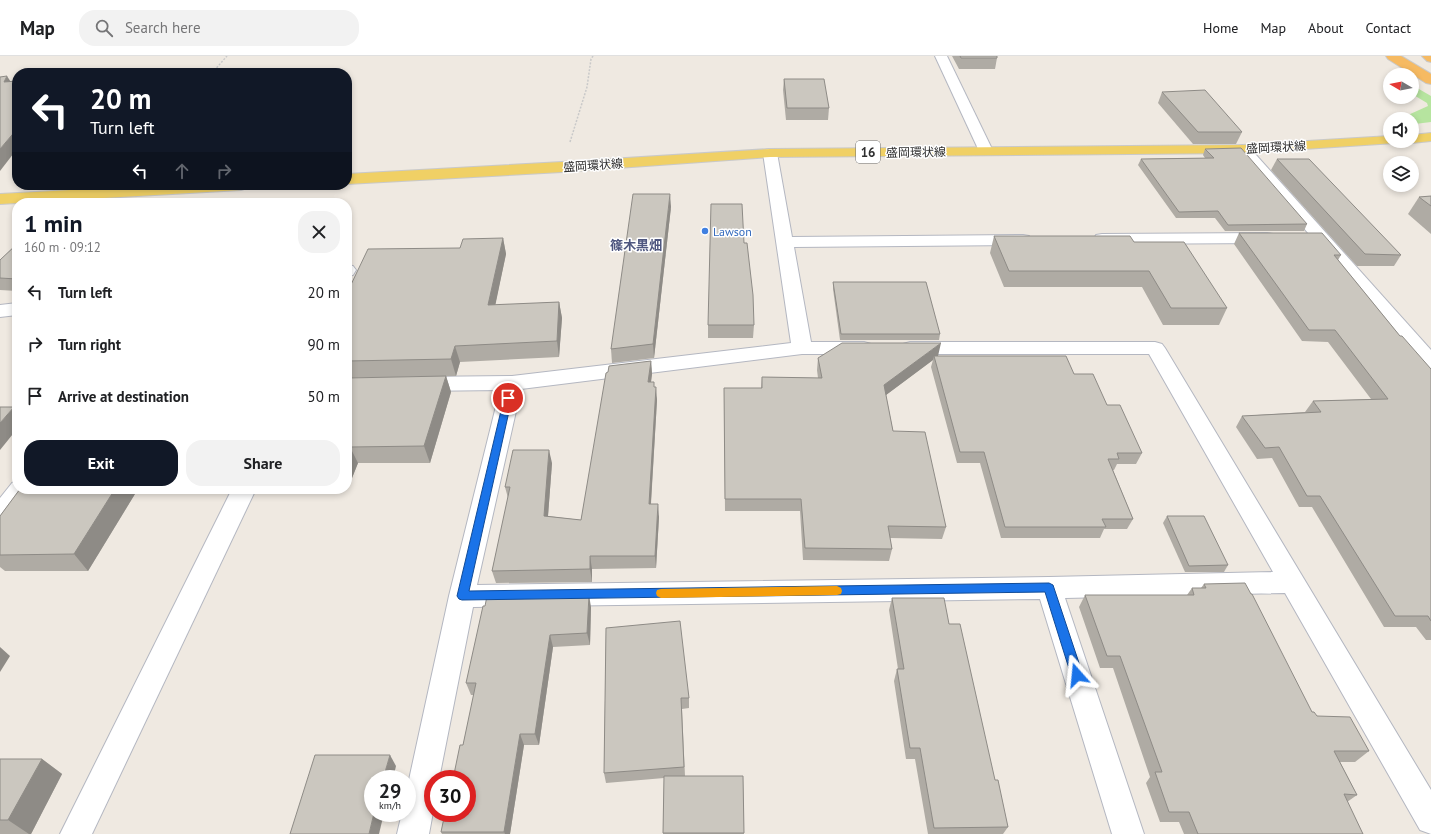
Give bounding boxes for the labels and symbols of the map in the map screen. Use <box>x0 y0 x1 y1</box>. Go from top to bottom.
north arrow <box>1383 68 1419 104</box>
street label: 盛岡環状線 <box>1246 138 1306 156</box>
road number: 16 <box>856 141 880 163</box>
street label: 盛岡環状線 <box>886 144 946 160</box>
street label: 盛岡環状線 <box>563 155 623 175</box>
place label: Lawson <box>713 224 752 239</box>
marker: Lawson <box>700 226 710 236</box>
district label: 篠木黒畑 <box>610 237 662 254</box>
pin <box>491 381 525 415</box>
position arrow <box>1056 654 1098 696</box>
speed limit sign: 30 <box>424 770 476 822</box>

